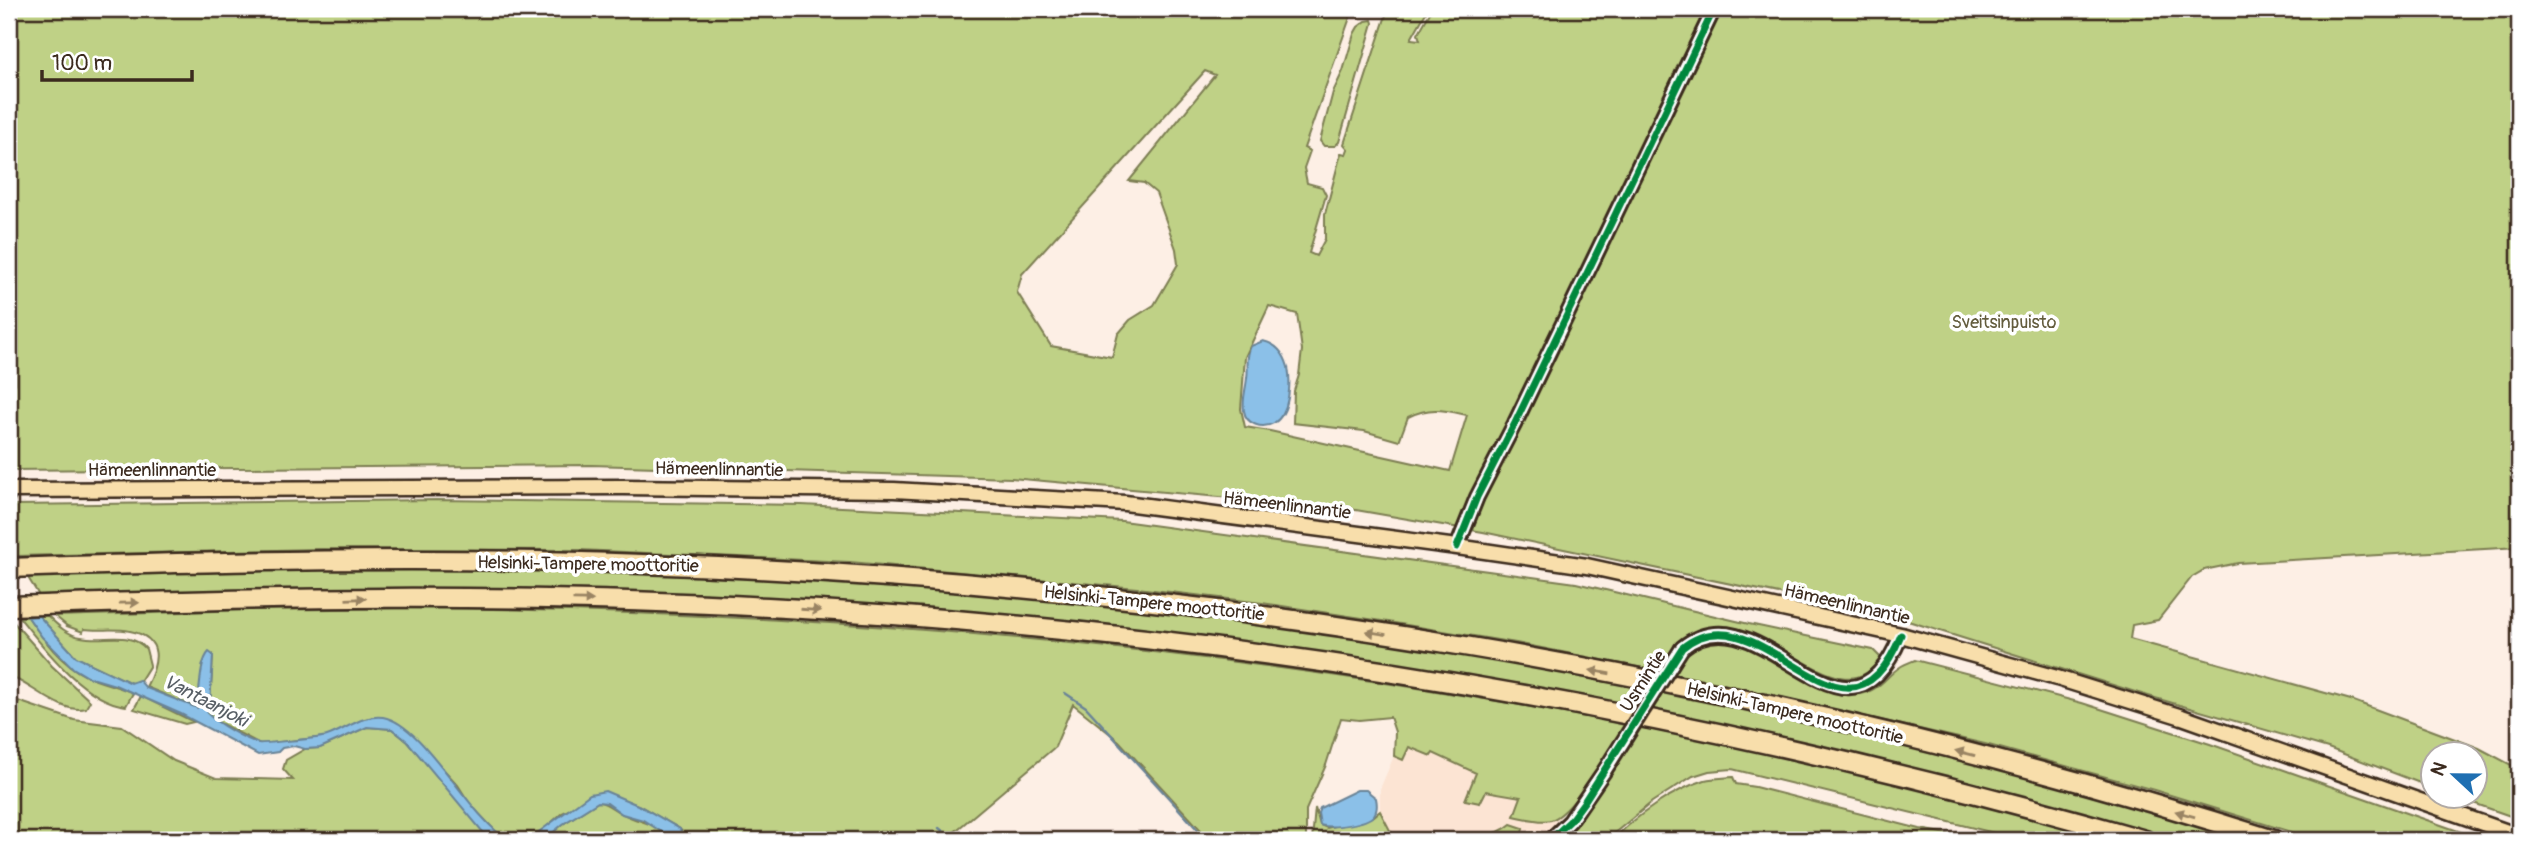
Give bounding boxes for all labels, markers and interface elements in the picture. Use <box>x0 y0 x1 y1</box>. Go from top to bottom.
scale bar <box>42 38 192 82</box>
text: 100 m <box>52 50 112 77</box>
park label: Sveitsinpuisto <box>1952 311 2057 334</box>
street label: Hämeenlinnantie <box>655 457 783 482</box>
street label: Hämeenlinnantie <box>88 459 216 482</box>
street label: Hämeenlinnantie <box>1222 486 1352 525</box>
street label: Helsinki-Tampere moottoritie <box>477 551 699 578</box>
street label: Hämeenlinnantie <box>1782 579 1912 630</box>
street label: Helsinki-Tampere moottoritie <box>1043 580 1265 627</box>
one-way arrow <box>345 593 367 604</box>
one-way arrow <box>573 594 595 605</box>
one-way arrow <box>118 597 140 608</box>
one-way arrow <box>800 604 822 615</box>
one-way arrow <box>1365 627 1387 638</box>
street label: Usmintie <box>1615 646 1672 716</box>
one-way arrow <box>1589 666 1611 677</box>
water label: Vantaanjoki <box>159 669 254 734</box>
street label: Helsinki-Tampere moottoritie <box>1684 677 1905 750</box>
north arrow <box>2420 740 2490 810</box>
one-way arrow <box>1954 747 1976 758</box>
text: N <box>2426 758 2453 779</box>
one-way arrow <box>2174 808 2195 818</box>

